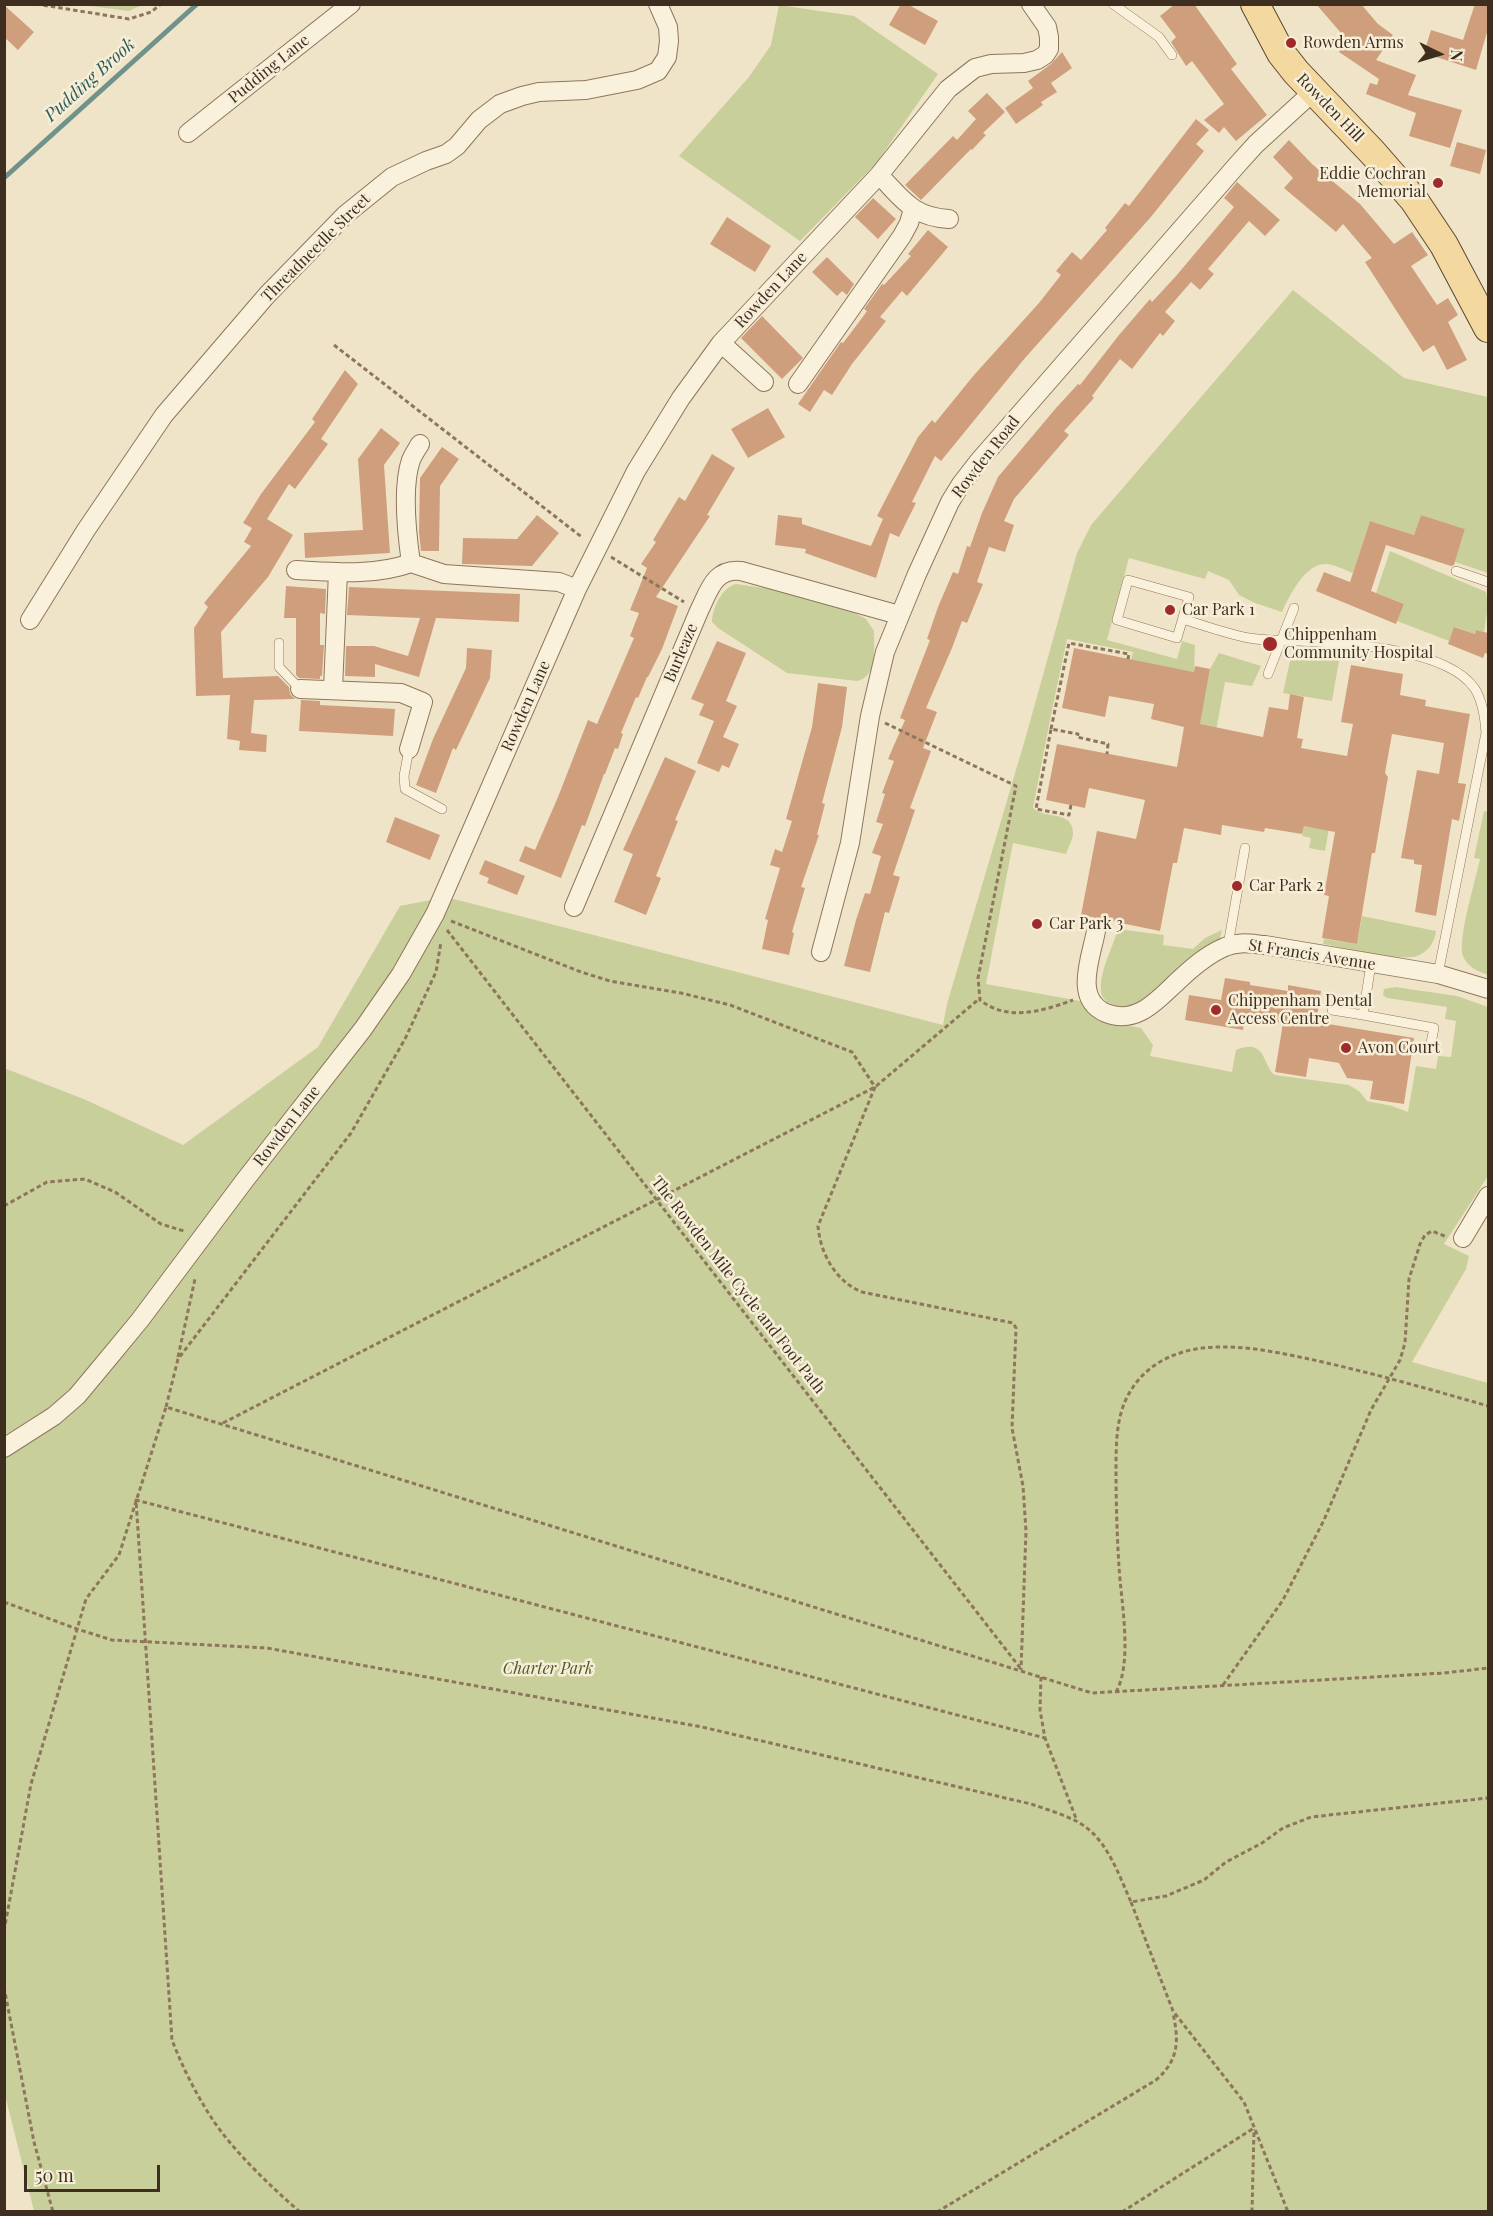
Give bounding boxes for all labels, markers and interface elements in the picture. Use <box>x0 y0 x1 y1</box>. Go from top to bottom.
north arrow <box>1409 24 1469 84</box>
street label: Pudding Lane <box>225 30 313 108</box>
place label: Rowden Arms <box>1303 33 1404 53</box>
water label: Pudding Brook <box>40 34 140 126</box>
marker: Rowden Arms <box>1284 36 1298 50</box>
text: N <box>1446 49 1468 62</box>
street label: Rowden Hill <box>1293 70 1367 146</box>
place label: Eddie Cochran Memorial <box>1319 164 1426 202</box>
marker: Eddie Cochran Memorial <box>1431 176 1445 190</box>
street label: Threadneedle Street <box>258 190 374 306</box>
street label: Rowden Lane <box>731 248 811 332</box>
street label: Rowden Road <box>948 412 1024 502</box>
place label: Car Park 1 <box>1182 600 1255 620</box>
marker: Car Park 1 <box>1163 603 1177 617</box>
street label: Burleaze <box>660 621 702 685</box>
place label: Chippenham Community Hospital <box>1284 625 1433 663</box>
marker: Chippenham Community Hospital <box>1261 635 1279 653</box>
street label: Rowden Lane <box>497 658 555 754</box>
place label: Car Park 2 <box>1249 876 1324 896</box>
marker: Car Park 2 <box>1230 879 1244 893</box>
place label: Car Park 3 <box>1049 914 1123 934</box>
marker: Car Park 3 <box>1030 917 1044 931</box>
street label: St Francis Avenue <box>1247 935 1377 975</box>
place label: Chippenham Dental Access Centre <box>1228 991 1372 1029</box>
marker: Chippenham Dental Access Centre <box>1209 1003 1223 1017</box>
place label: Avon Court <box>1358 1038 1440 1058</box>
marker: Avon Court <box>1339 1041 1353 1055</box>
street label: Rowden Lane <box>250 1082 324 1170</box>
street label: The Rowden Mile Cycle and Foot Path <box>647 1172 829 1398</box>
park label: Charter Park <box>503 1659 593 1679</box>
scale bar <box>27 2153 164 2191</box>
text: 50 m <box>35 2163 74 2187</box>

